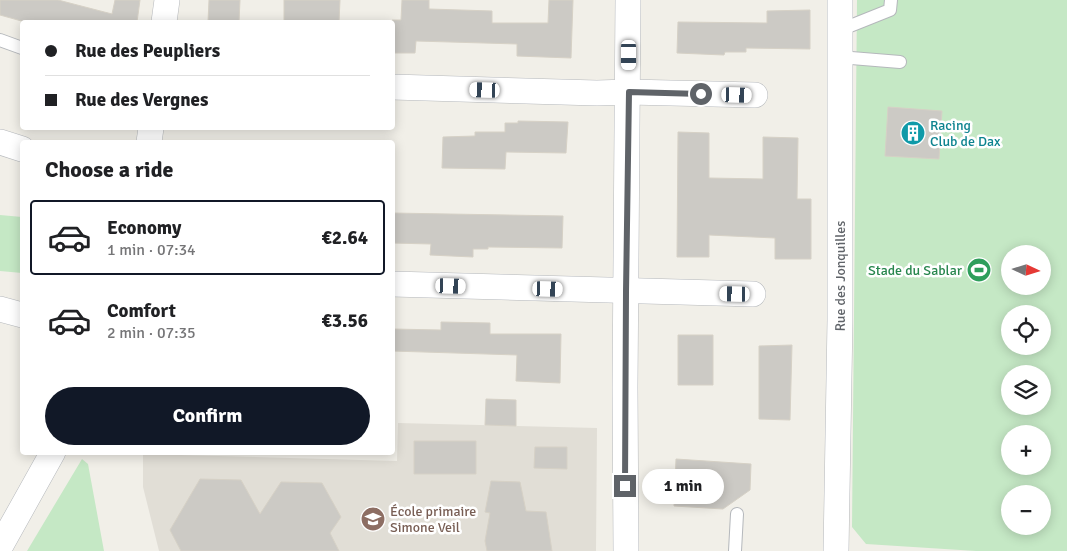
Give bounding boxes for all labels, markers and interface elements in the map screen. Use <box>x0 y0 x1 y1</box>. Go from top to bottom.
text: Rue des Peupliers <box>75 39 220 63</box>
car <box>621 40 636 70</box>
car <box>469 82 500 98</box>
route start <box>690 83 712 105</box>
car <box>721 87 752 103</box>
text: Rue des Vergnes <box>75 88 208 112</box>
place label: Racing Club de Dax <box>930 117 1001 150</box>
building icon: Racing Club de Dax <box>900 120 926 146</box>
text: Choose a ride <box>45 156 173 183</box>
icon: car <box>47 215 92 260</box>
text: Economy <box>107 216 181 240</box>
street label: Rue des Jonquilles <box>831 221 849 331</box>
text: €2.64 <box>322 226 368 250</box>
text: 1 min · 07:34 <box>107 240 196 260</box>
north arrow <box>1001 245 1051 295</box>
map controls <box>1001 245 1051 535</box>
sports icon: Stade du Sablar <box>966 257 992 283</box>
place label: Stade du Sablar <box>868 262 963 279</box>
car <box>435 278 466 294</box>
car <box>532 281 563 297</box>
car <box>719 286 750 302</box>
icon: car <box>47 298 92 343</box>
text: Comfort <box>107 299 176 323</box>
button: locate <box>1001 305 1051 355</box>
text: €3.56 <box>322 309 368 333</box>
text: 2 min · 07:35 <box>107 323 196 343</box>
button: layers <box>1001 365 1051 415</box>
button: Confirm <box>45 387 370 445</box>
button: + <box>1001 425 1051 475</box>
callout: 1 min <box>642 468 725 504</box>
route end <box>614 475 636 497</box>
text: 1 min <box>664 476 702 496</box>
button: − <box>1001 485 1051 535</box>
place label: École primaire Simone Veil <box>390 503 476 536</box>
school or university icon: École primaire Simone Veil <box>360 506 386 532</box>

